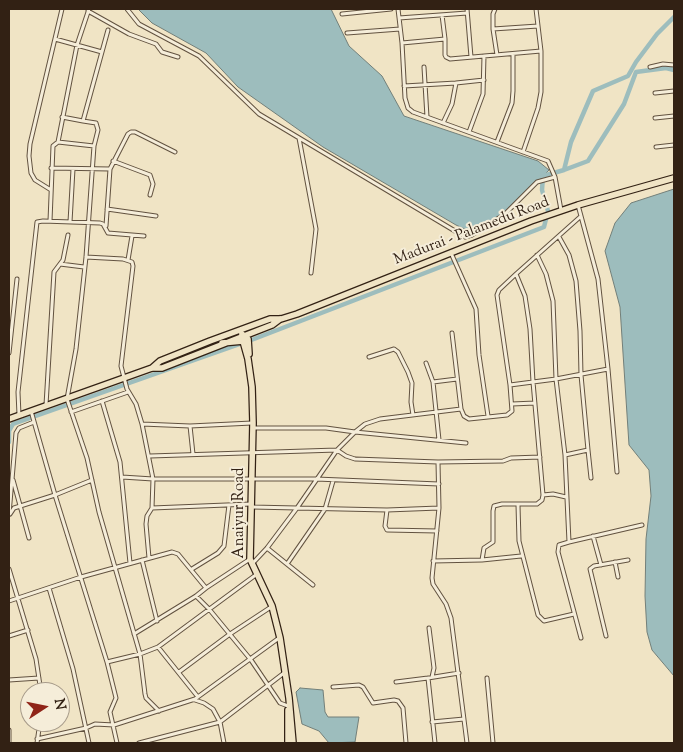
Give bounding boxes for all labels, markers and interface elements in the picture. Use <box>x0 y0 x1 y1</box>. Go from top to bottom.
street label: Madurai - Palamedu Road <box>392 194 552 270</box>
street label: Anaiyur Road <box>231 468 249 558</box>
north arrow <box>20 682 70 732</box>
text: N <box>48 697 70 712</box>

